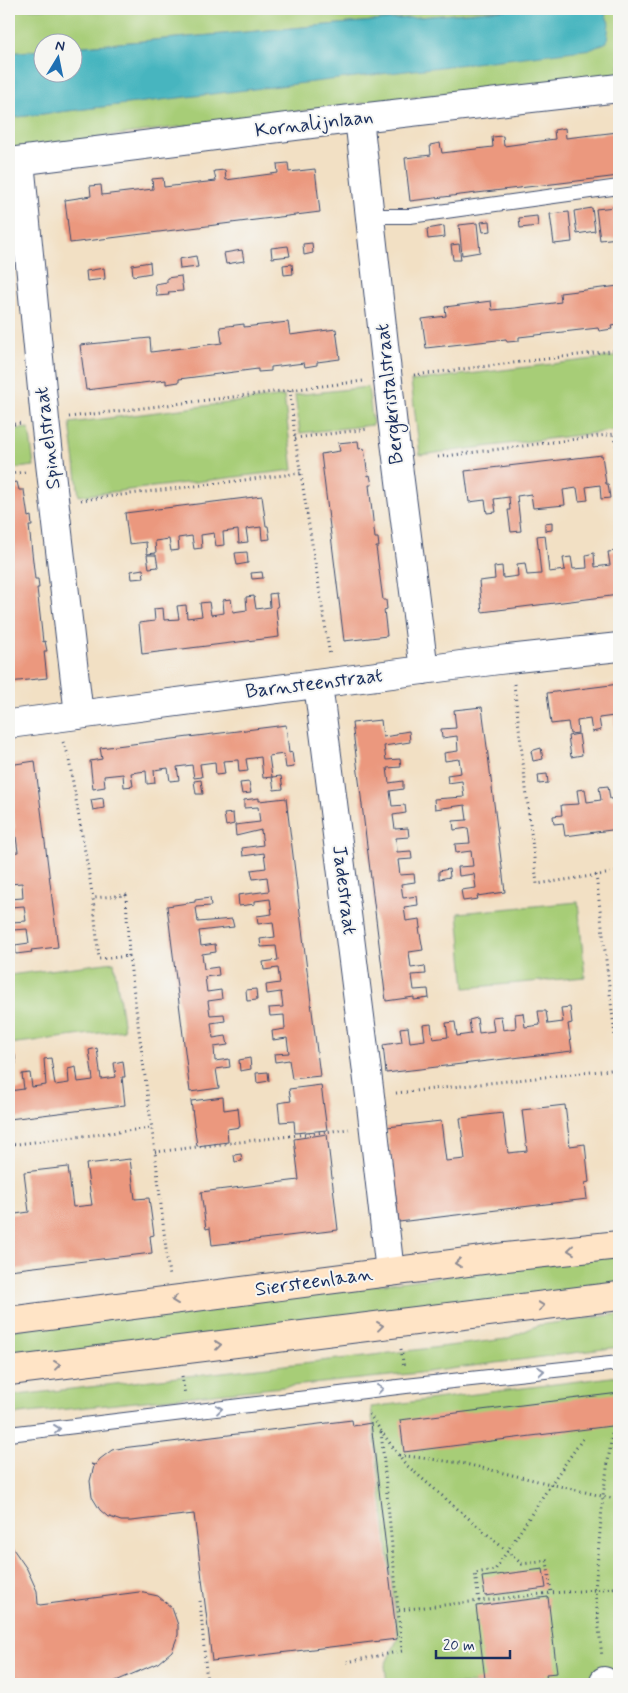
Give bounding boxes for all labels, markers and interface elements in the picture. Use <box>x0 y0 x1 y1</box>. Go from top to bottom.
north arrow <box>32 32 82 82</box>
text: N <box>54 37 66 56</box>
street label: Kornalijnlaan <box>253 103 375 145</box>
street label: Bergkristalstraat <box>369 322 412 466</box>
street label: Spinelstraat <box>28 385 68 491</box>
street label: Barnsteenstraat <box>244 662 384 706</box>
street label: Jadestraat <box>325 844 363 936</box>
one-way arrow <box>566 1244 574 1255</box>
one-way arrow <box>454 1257 462 1268</box>
street label: Siersteenlaan <box>253 1260 375 1304</box>
one-way arrow <box>171 1294 179 1305</box>
one-way arrow <box>537 1301 545 1312</box>
one-way arrow <box>376 1321 384 1332</box>
one-way arrow <box>215 1340 223 1351</box>
one-way arrow <box>53 1360 61 1371</box>
one-way arrow <box>538 1366 546 1377</box>
one-way arrow <box>376 1384 384 1395</box>
one-way arrow <box>214 1405 223 1415</box>
one-way arrow <box>53 1424 61 1435</box>
scale bar <box>436 1628 509 1660</box>
text: 20 m <box>443 1636 475 1656</box>

